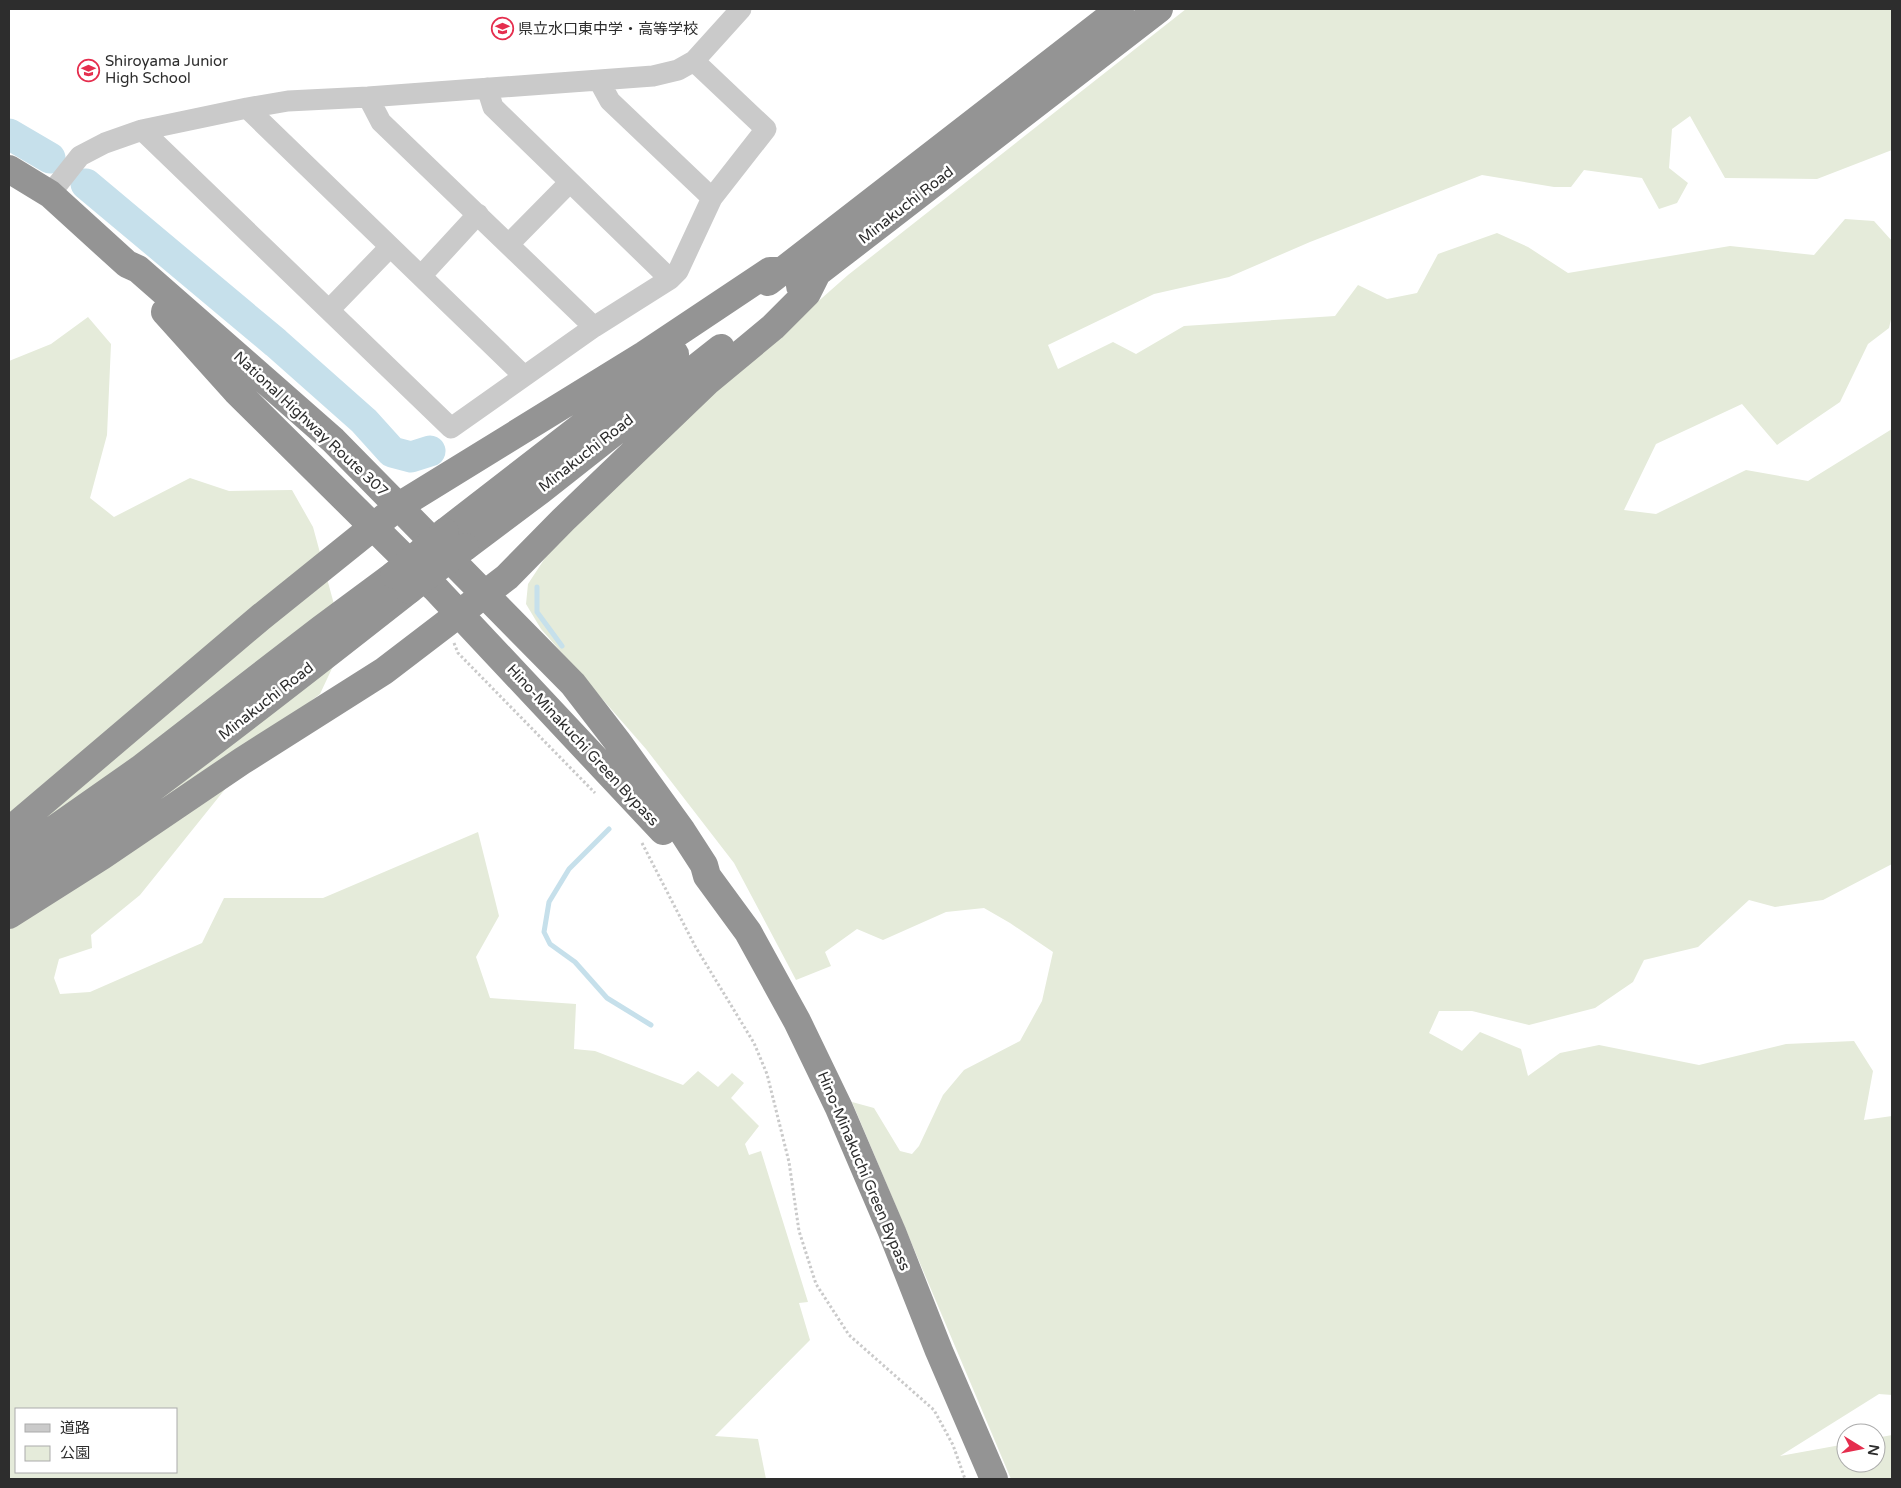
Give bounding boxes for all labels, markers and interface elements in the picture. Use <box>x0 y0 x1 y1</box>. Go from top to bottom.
school or university icon: 県立水口東中学・高等学校 <box>490 17 514 41</box>
place label: 県立水口東中学・高等学校 <box>518 20 698 38</box>
place label: Shiroyama Junior High School <box>105 52 228 87</box>
school or university icon: Shiroyama Junior High School <box>77 58 101 82</box>
street label: Minakuchi Road <box>855 162 957 248</box>
street label: National Highway Route 307 <box>230 348 392 500</box>
street label: Minakuchi Road <box>535 410 637 496</box>
street label: Minakuchi Road <box>215 658 317 744</box>
street label: Hino-Minakuchi Green Bypass <box>503 660 663 830</box>
street label: Hino-Minakuchi Green Bypass <box>814 1069 914 1273</box>
legend <box>15 1408 178 1473</box>
text: 道路 <box>60 1419 90 1437</box>
north arrow <box>1836 1423 1886 1473</box>
text: N <box>1864 1443 1883 1457</box>
text: 公園 <box>60 1444 90 1462</box>

